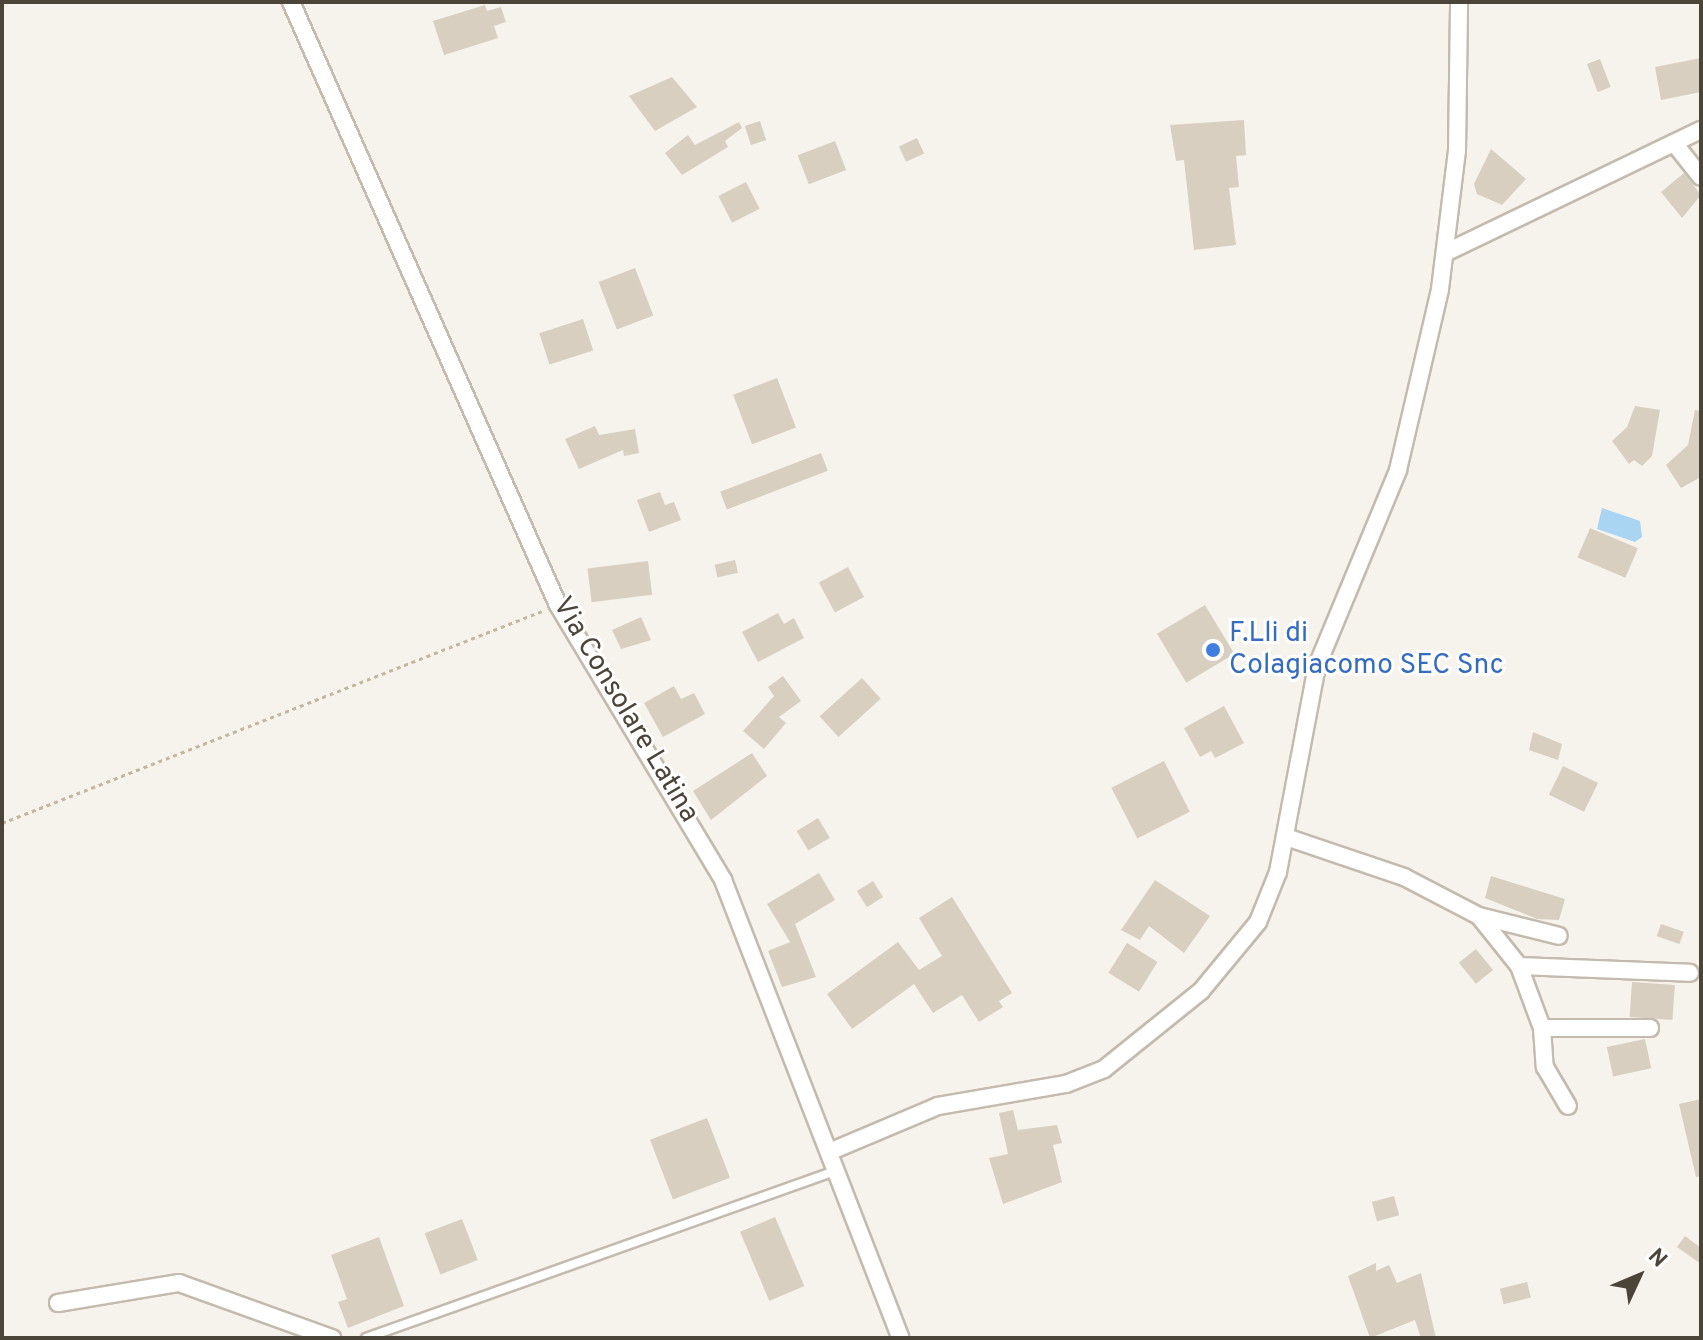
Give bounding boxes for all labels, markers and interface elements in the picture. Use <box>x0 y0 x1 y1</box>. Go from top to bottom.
street label: Via Consolare Latina <box>545 591 705 829</box>
place label: F.Lli di Colagiacomo SEC Snc <box>1229 617 1504 683</box>
marker: F.Lli di Colagiacomo SEC Snc <box>1204 641 1222 659</box>
north arrow <box>1599 1236 1679 1316</box>
text: N <box>1641 1244 1672 1274</box>

